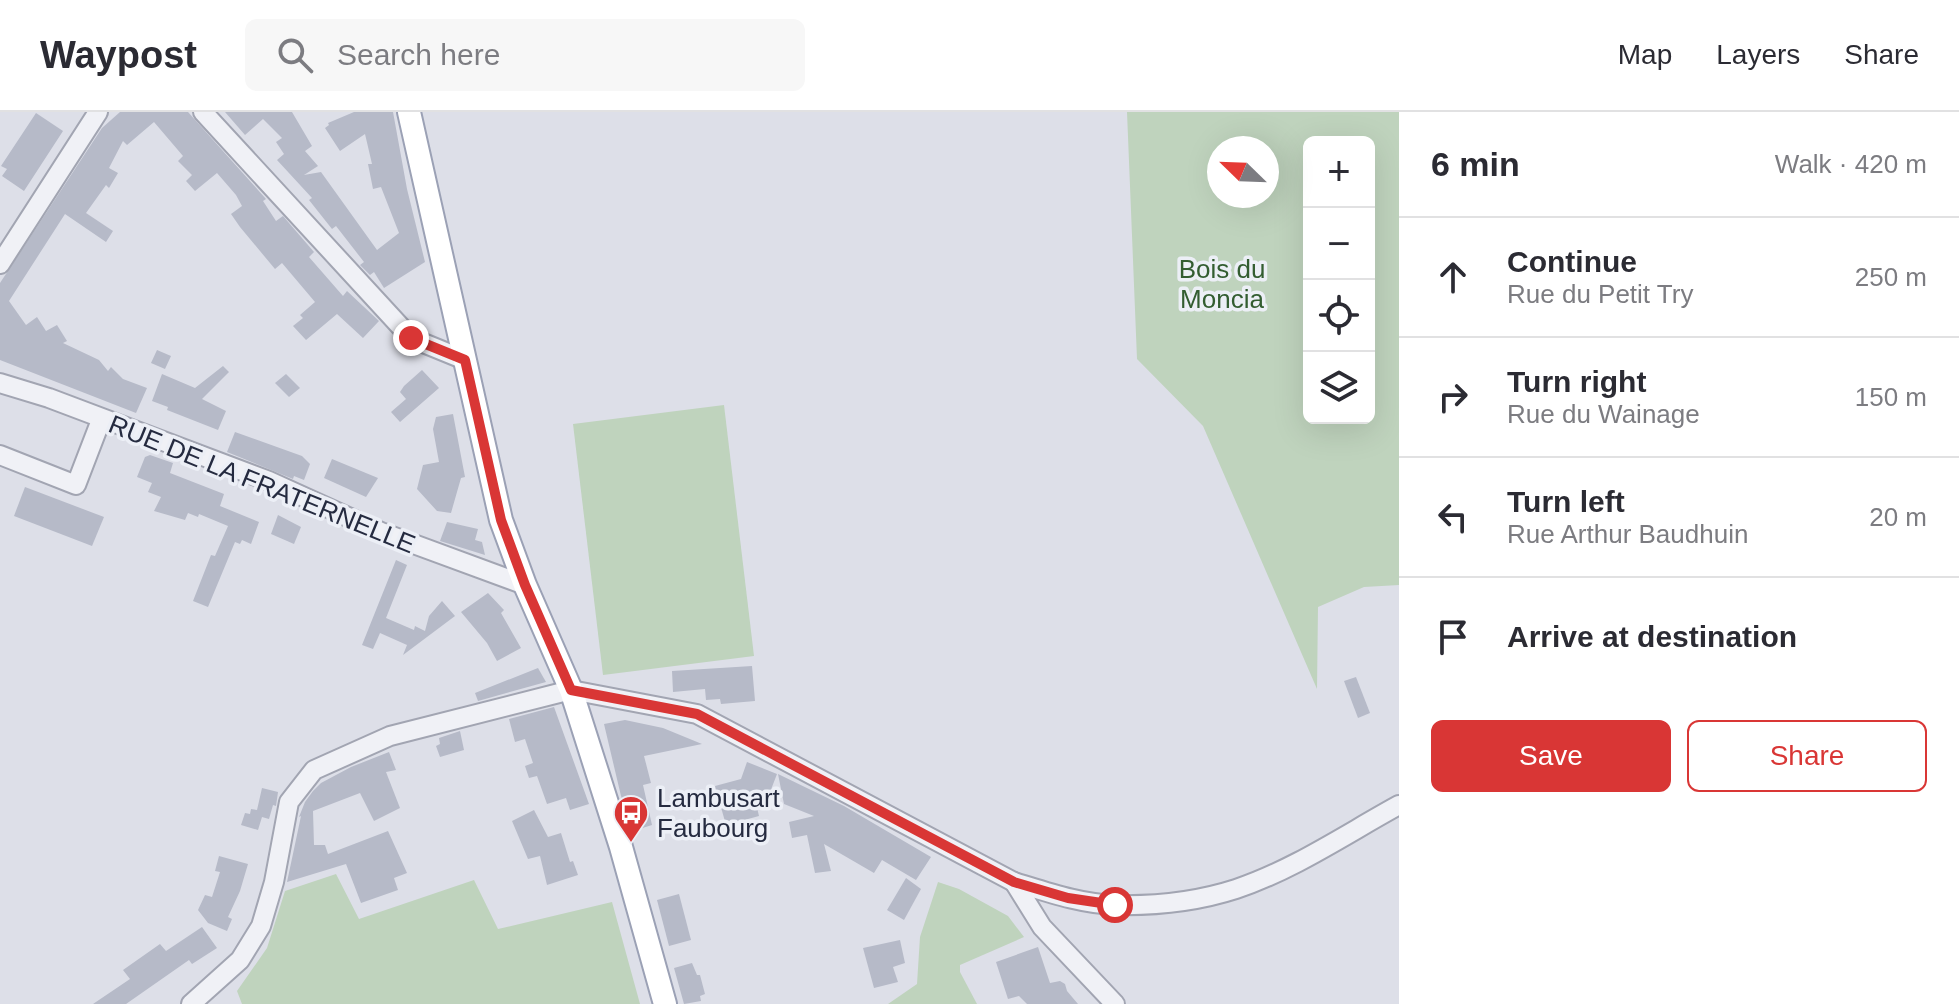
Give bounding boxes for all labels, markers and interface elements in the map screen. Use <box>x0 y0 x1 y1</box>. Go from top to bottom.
search box <box>245 19 805 91</box>
icon: search <box>273 33 317 77</box>
text: Waypost <box>40 34 197 76</box>
text: Search here <box>337 38 500 71</box>
text: Map <box>1618 39 1672 70</box>
text: Layers <box>1716 39 1800 70</box>
text: Share <box>1844 39 1919 70</box>
north arrow <box>1207 136 1279 208</box>
map controls <box>1303 136 1375 424</box>
button: + <box>1303 136 1375 208</box>
text: 6 min <box>1431 145 1520 183</box>
text: Walk · 420 m <box>1775 149 1927 179</box>
button: − <box>1303 208 1375 280</box>
text: Continue <box>1507 245 1637 278</box>
park label: Bois du Moncia <box>1179 254 1265 314</box>
icon: ahead <box>1431 255 1475 299</box>
text: 250 m <box>1855 262 1927 292</box>
text: Rue du Petit Try <box>1507 279 1693 309</box>
button: locate <box>1303 280 1375 352</box>
route end <box>393 320 429 356</box>
button: layers <box>1303 352 1375 424</box>
text: Turn right <box>1507 365 1646 398</box>
icon: right <box>1431 375 1475 419</box>
text: 150 m <box>1855 382 1927 412</box>
text: Rue du Wainage <box>1507 399 1700 429</box>
street label: RUE DE LA FRATERNELLE <box>105 409 419 559</box>
text: Turn left <box>1507 485 1625 518</box>
icon: left <box>1431 495 1475 539</box>
text: 20 m <box>1869 502 1927 532</box>
text: Rue Arthur Baudhuin <box>1507 519 1748 549</box>
icon: arrive <box>1431 615 1475 659</box>
text: Arrive at destination <box>1507 620 1797 653</box>
button: Save <box>1431 720 1671 792</box>
button: Share <box>1687 720 1927 792</box>
place label: Lambusart Faubourg <box>657 783 781 843</box>
bus stop icon: Lambusart Faubourg <box>612 794 650 844</box>
route start <box>1097 887 1133 923</box>

